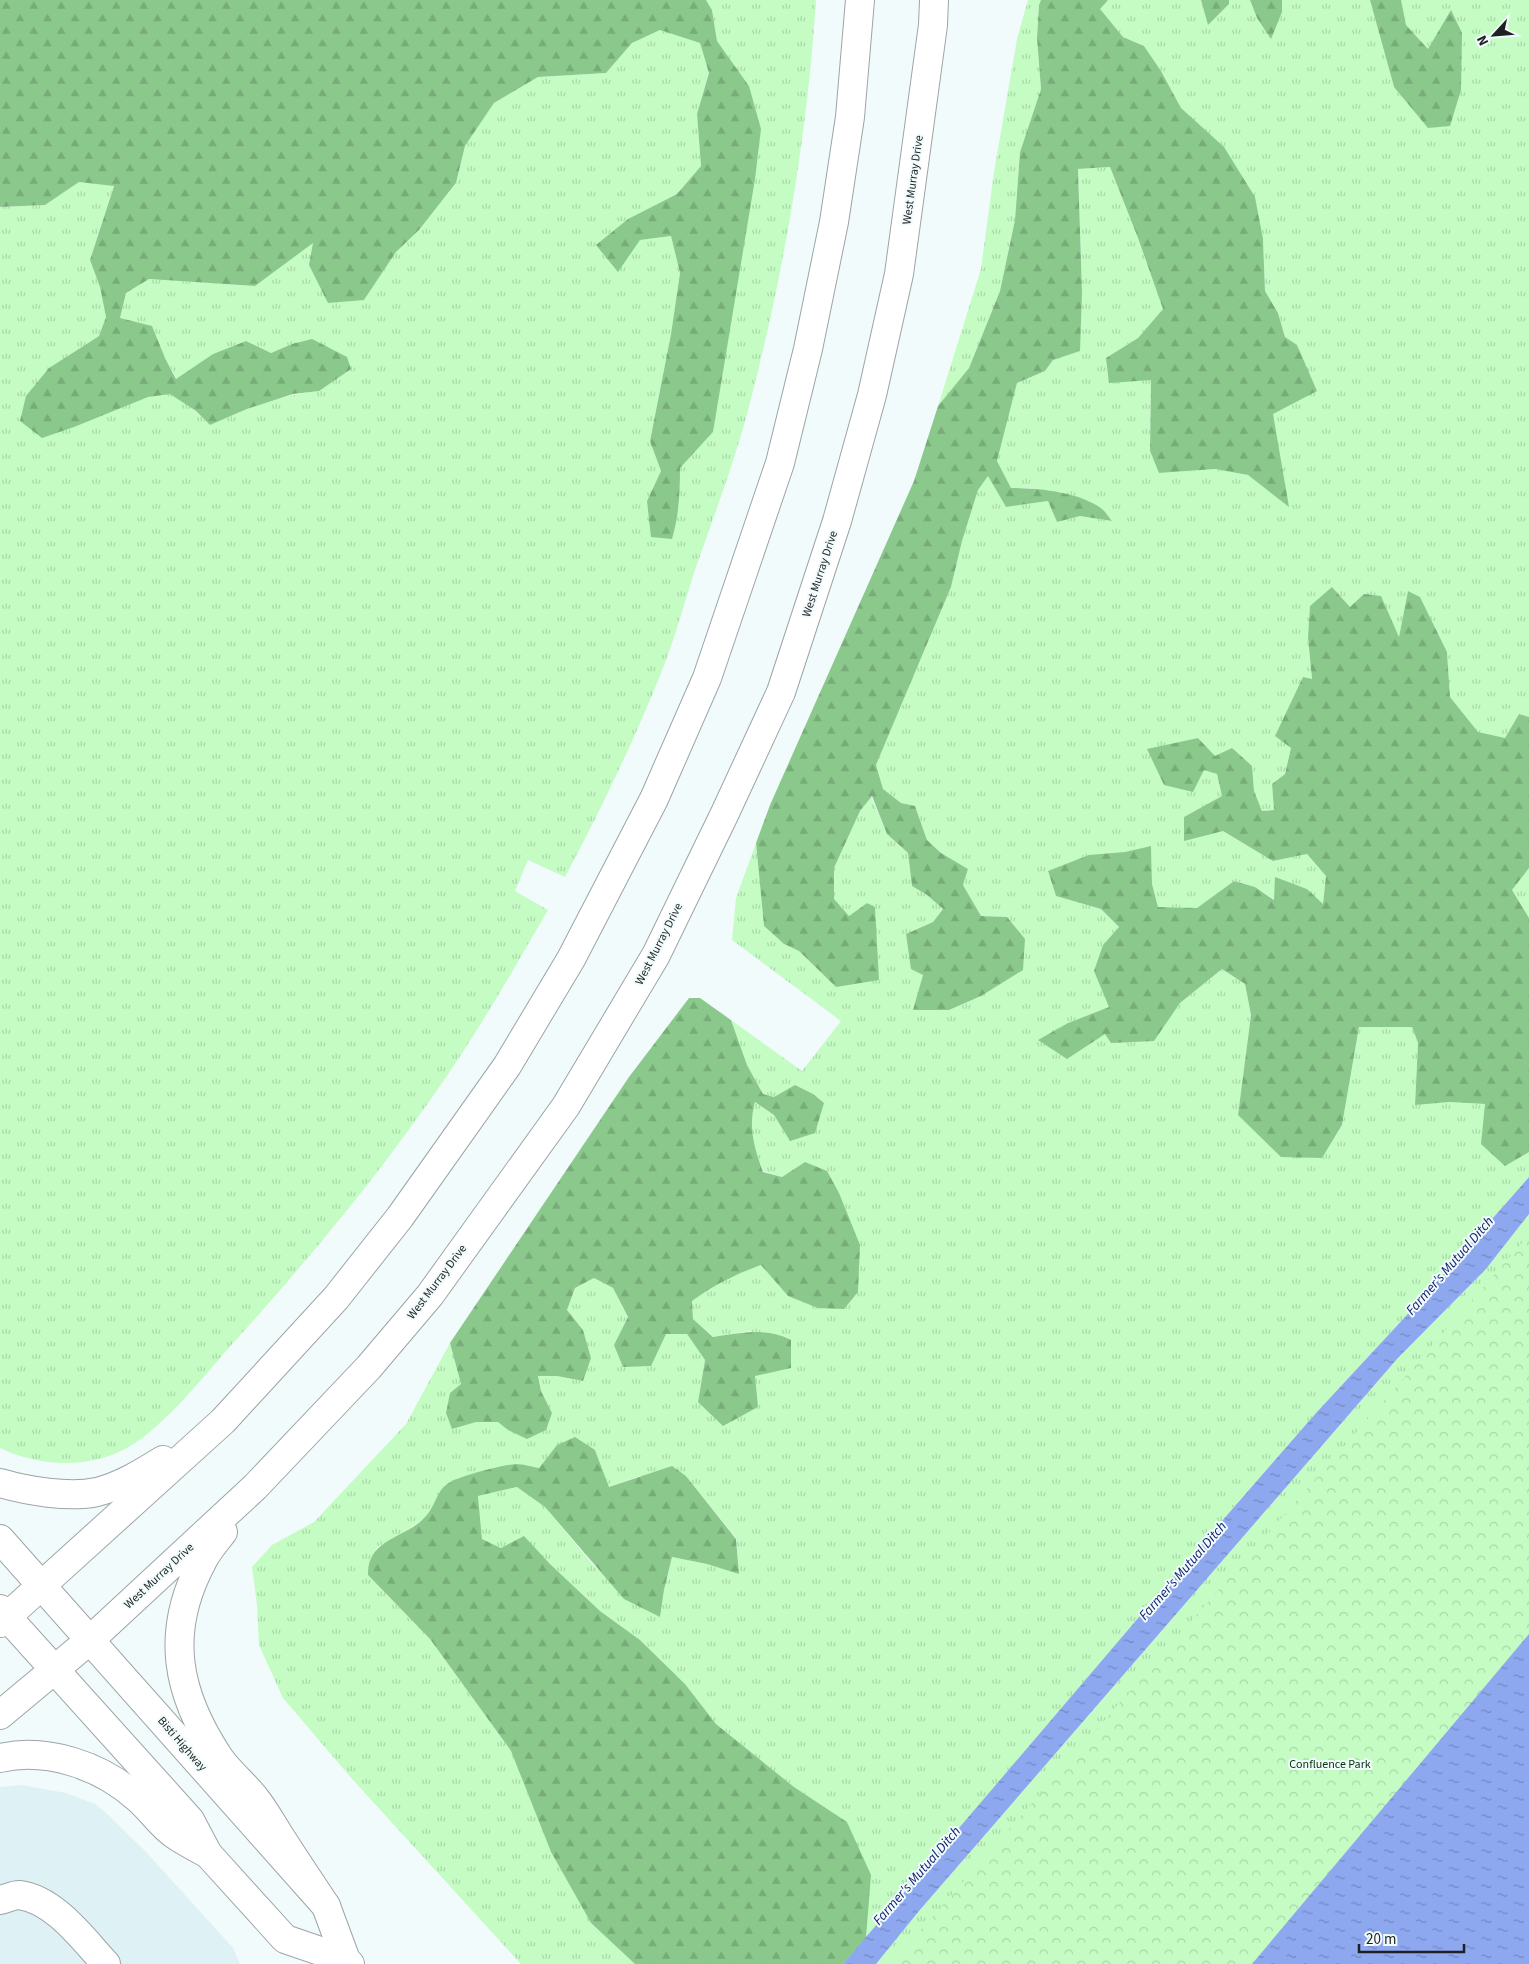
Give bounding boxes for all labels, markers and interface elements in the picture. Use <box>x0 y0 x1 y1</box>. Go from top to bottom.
north arrow <box>1469 10 1519 60</box>
text: N <box>1472 32 1494 49</box>
street label: West Murray Drive <box>898 134 928 226</box>
street label: West Murray Drive <box>798 529 842 619</box>
street label: West Murray Drive <box>631 900 687 988</box>
water label: Farmer's Mutual Ditch <box>1401 1212 1499 1320</box>
street label: West Murray Drive <box>403 1241 471 1323</box>
water label: Farmer's Mutual Ditch <box>1134 1517 1232 1625</box>
street label: West Murray Drive <box>120 1539 198 1613</box>
street label: Bisti Highway <box>153 1713 211 1775</box>
park label: Confluence Park <box>1289 1756 1371 1773</box>
water label: Farmer's Mutual Ditch <box>868 1822 966 1930</box>
scale bar <box>1359 1922 1464 1954</box>
text: 20 m <box>1366 1929 1396 1950</box>

